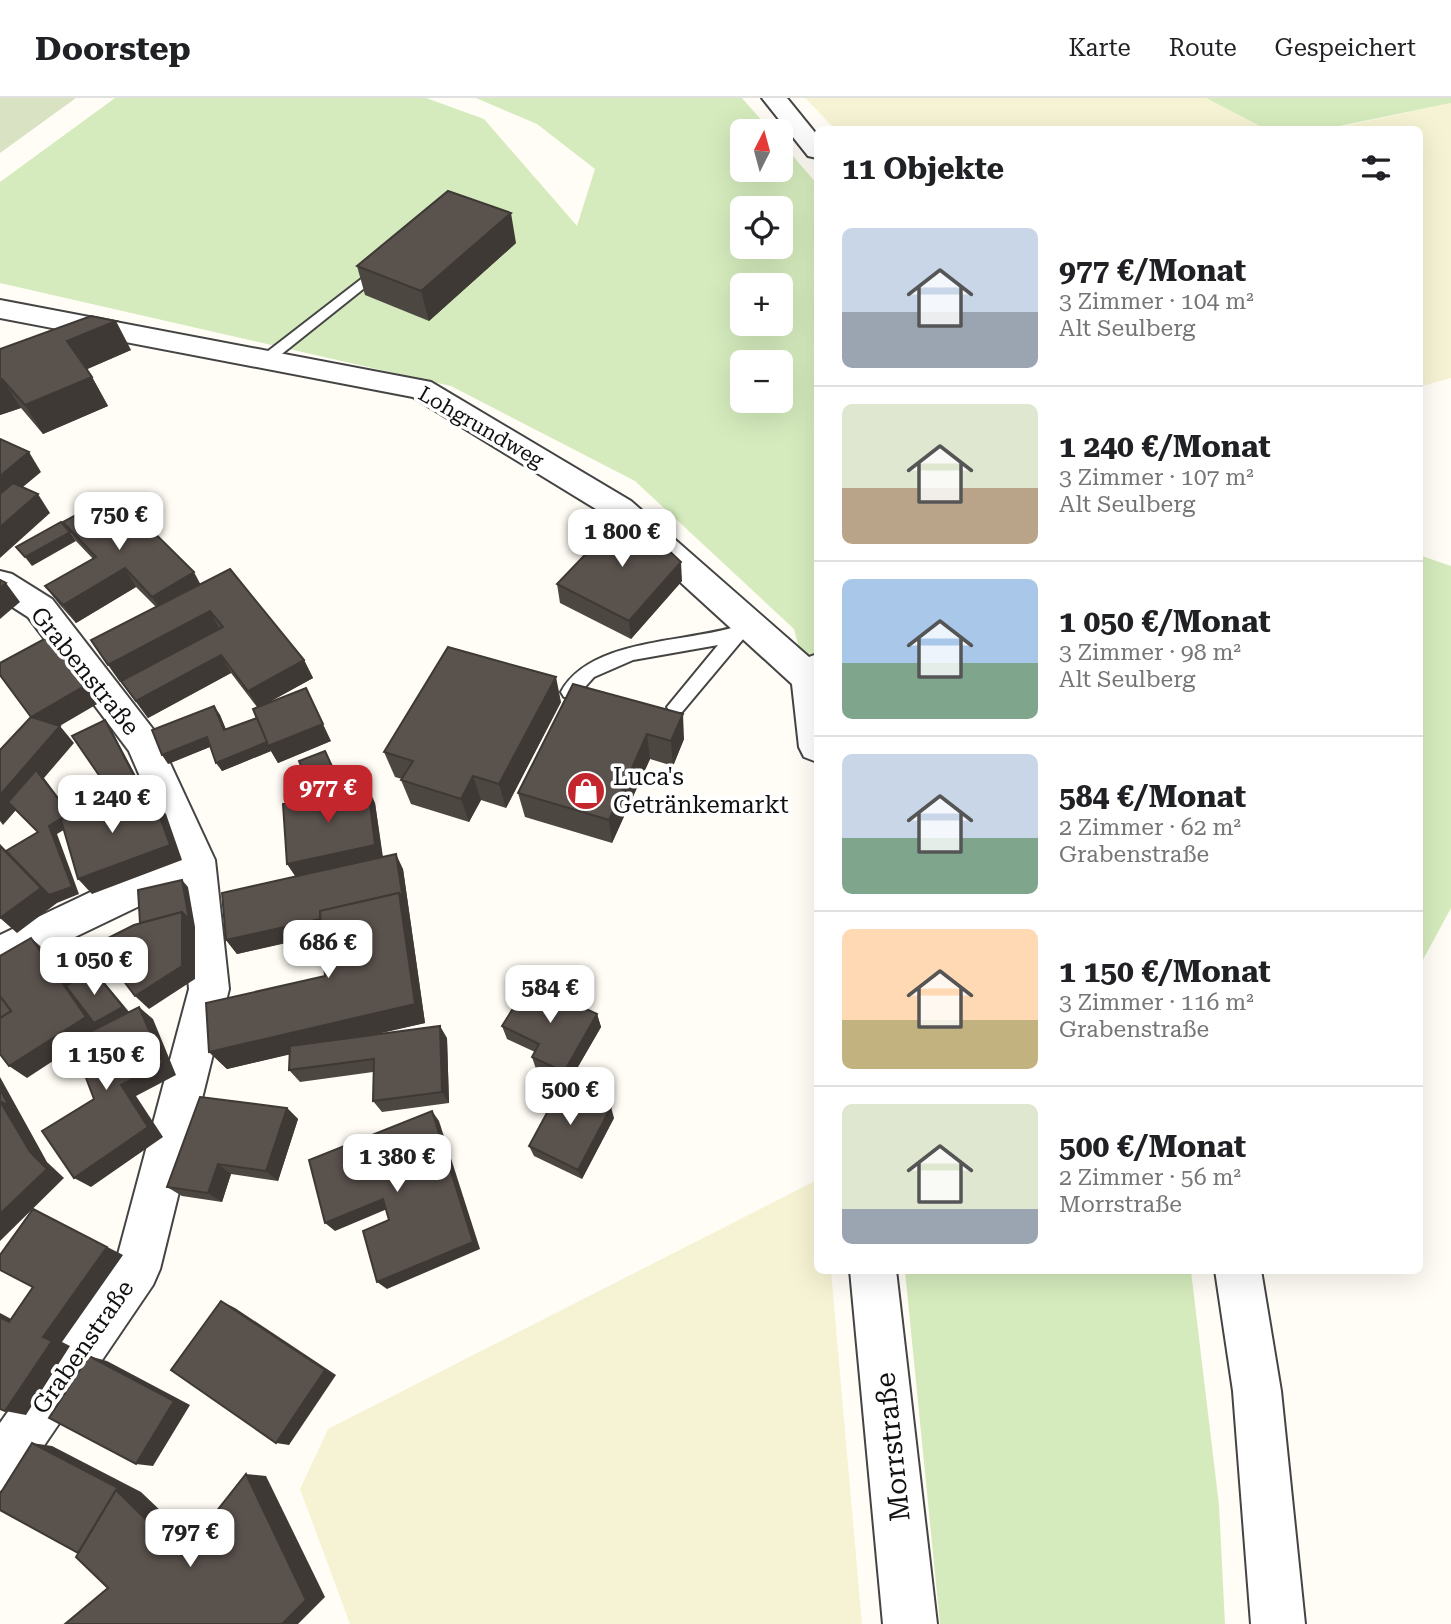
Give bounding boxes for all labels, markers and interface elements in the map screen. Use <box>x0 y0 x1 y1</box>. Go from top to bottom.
text: Doorstep <box>35 29 191 68</box>
text: Karte <box>1068 34 1131 62</box>
text: Route <box>1169 34 1237 62</box>
text: Gespeichert <box>1275 34 1416 62</box>
north arrow <box>730 119 793 182</box>
map controls <box>730 119 793 413</box>
icon: filters <box>1357 149 1395 187</box>
text: 11 Objekte <box>842 151 1004 186</box>
button: locate <box>730 196 793 259</box>
text: 977 €/Monat <box>1059 253 1246 288</box>
icon: home <box>898 256 982 340</box>
button: + <box>730 273 793 336</box>
text: 3 Zimmer · 104 m² <box>1059 288 1254 315</box>
text: Alt Seulberg <box>1059 315 1195 342</box>
button: − <box>730 350 793 413</box>
street label: Lohgrundweg <box>414 381 548 473</box>
text: 1 240 €/Monat <box>1059 429 1271 464</box>
icon: home <box>898 432 982 516</box>
text: 3 Zimmer · 107 m² <box>1059 464 1254 491</box>
text: Alt Seulberg <box>1059 491 1195 518</box>
pin: 750 € <box>70 492 168 552</box>
text: 750 € <box>90 501 148 528</box>
pin: 1 800 € <box>557 510 687 569</box>
text: 1 800 € <box>584 518 660 545</box>
street label: Grabenstraße <box>25 601 145 741</box>
text: 1 050 €/Monat <box>1059 604 1271 639</box>
icon: home <box>898 607 982 691</box>
text: 3 Zimmer · 98 m² <box>1059 639 1241 666</box>
text: Alt Seulberg <box>1059 666 1195 693</box>
place label: Luca's Getränkemarkt <box>613 763 789 819</box>
pin: 977 € <box>279 766 377 825</box>
shop icon: Luca's Getränkemarkt <box>565 770 607 812</box>
text: 977 € <box>299 774 357 801</box>
pin: 1 240 € <box>47 776 177 835</box>
text: 584 €/Monat <box>1059 779 1246 814</box>
icon: home <box>898 782 982 866</box>
text: 1 240 € <box>74 784 150 811</box>
text: 2 Zimmer · 62 m² <box>1059 814 1241 841</box>
text: Grabenstraße <box>1059 841 1209 868</box>
pin: 686 € <box>279 920 377 980</box>
text: 686 € <box>299 929 357 956</box>
pin: 1 050 € <box>29 937 159 997</box>
text: 1 050 € <box>56 946 132 973</box>
text: 1 150 €/Monat <box>1059 954 1271 989</box>
icon: home <box>898 957 982 1041</box>
pin: 584 € <box>501 965 599 1025</box>
text: 584 € <box>521 974 579 1001</box>
text: 3 Zimmer · 116 m² <box>1059 989 1254 1016</box>
text: Grabenstraße <box>1059 1016 1209 1043</box>
pin: 1 150 € <box>41 1032 171 1092</box>
text: 1 150 € <box>68 1041 144 1068</box>
pin: 500 € <box>521 1068 619 1127</box>
text: 500 € <box>541 1076 599 1103</box>
text: 500 €/Monat <box>1059 1129 1246 1164</box>
icon: home <box>898 1132 982 1216</box>
pin: 1 380 € <box>332 1134 462 1194</box>
text: 1 380 € <box>359 1143 435 1170</box>
text: 2 Zimmer · 56 m² <box>1059 1164 1241 1191</box>
text: Morrstraße <box>1059 1191 1182 1218</box>
street label: Grabenstraße <box>27 1275 139 1419</box>
street label: Morrstraße <box>868 1371 917 1523</box>
pin: 797 € <box>141 1510 239 1569</box>
text: 797 € <box>161 1518 219 1545</box>

